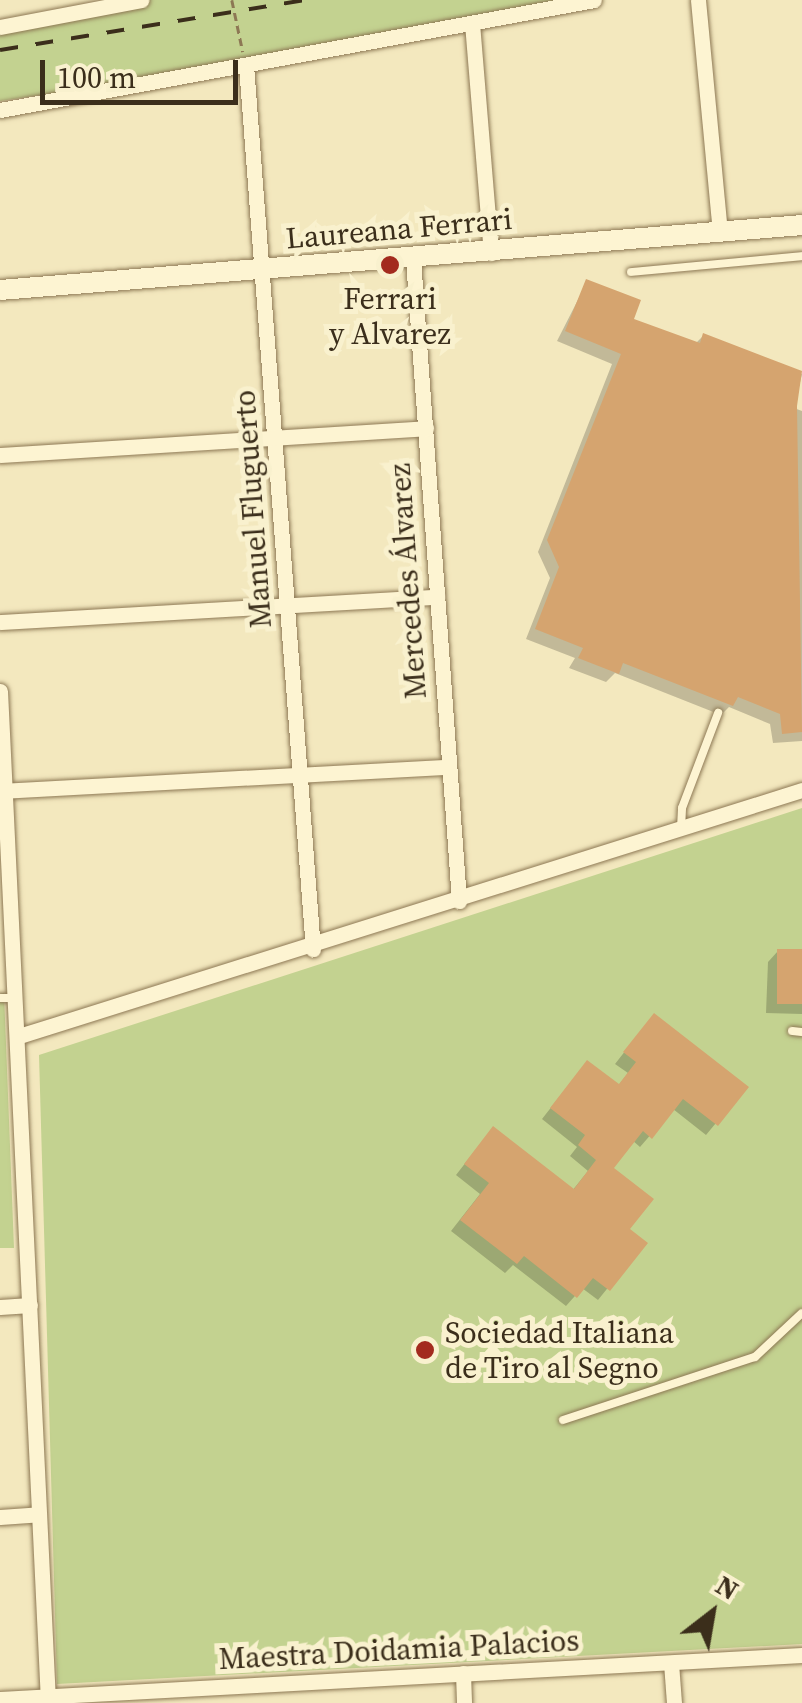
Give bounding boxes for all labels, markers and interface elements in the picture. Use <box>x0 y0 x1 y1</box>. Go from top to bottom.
scale bar <box>45 40 242 102</box>
text: 100 m <box>57 57 136 98</box>
street label: Laureana Ferrari <box>284 201 514 257</box>
marker: Ferrari y Alvarez <box>379 254 401 276</box>
place label: Ferrari y Alvarez <box>329 281 451 352</box>
street label: Manuel Fluguerto <box>227 389 279 629</box>
street label: Mercedes Álvarez <box>382 462 434 700</box>
place label: Sociedad Italiana de Tiro al Segno <box>445 1315 674 1386</box>
marker: Sociedad Italiana de Tiro al Segno <box>414 1339 436 1361</box>
north arrow <box>662 1563 762 1663</box>
text: N <box>709 1566 746 1609</box>
street label: Maestra Doidamia Palacios <box>218 1623 580 1677</box>

